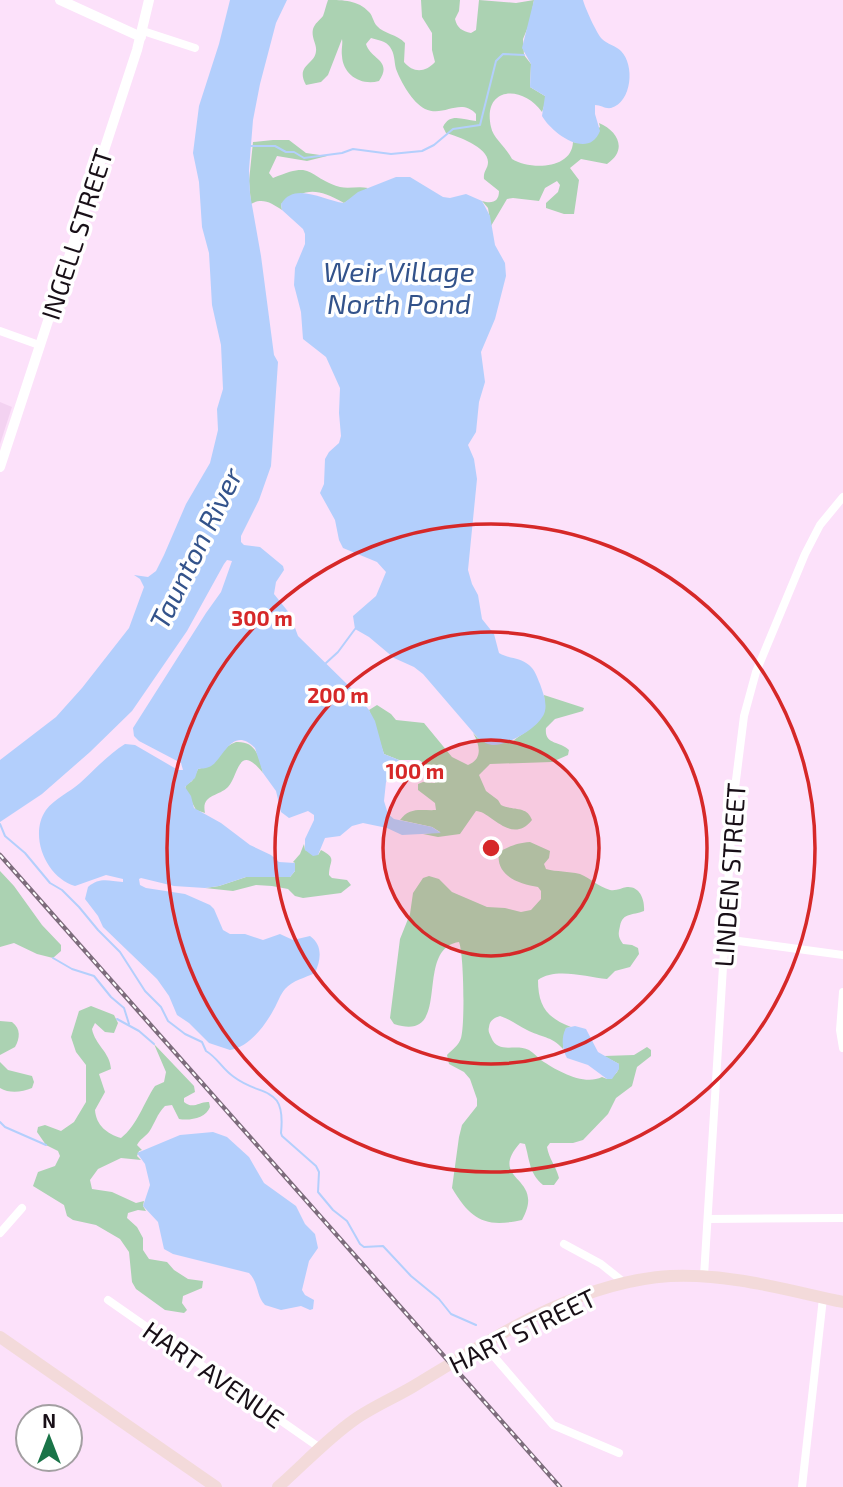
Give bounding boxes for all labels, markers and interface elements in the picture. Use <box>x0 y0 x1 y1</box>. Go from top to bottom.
street label: INGELL STREET <box>34 145 118 323</box>
water label: Weir Village North Pond <box>323 254 475 320</box>
water label: Taunton River <box>141 461 249 634</box>
text: 300 m <box>231 605 293 630</box>
text: 200 m <box>307 682 369 707</box>
text: 100 m <box>386 758 444 783</box>
street label: LINDEN STREET <box>707 782 751 968</box>
centre of rings <box>479 836 503 860</box>
street label: HART STREET <box>443 1281 601 1379</box>
street label: HART AVENUE <box>138 1314 290 1434</box>
north arrow <box>14 1403 84 1473</box>
text: N <box>42 1409 56 1432</box>

